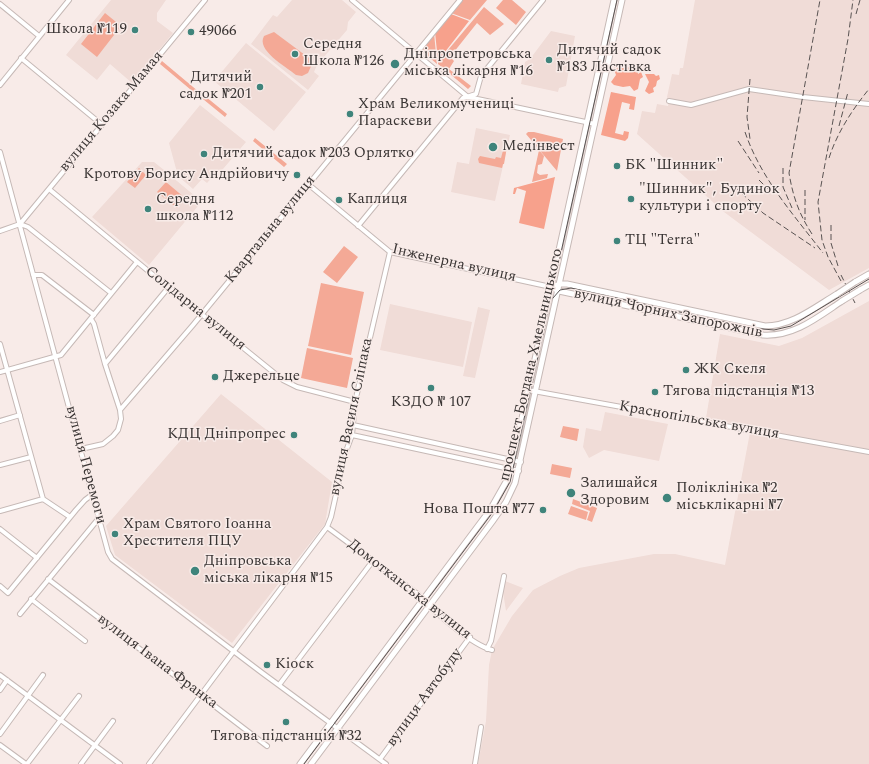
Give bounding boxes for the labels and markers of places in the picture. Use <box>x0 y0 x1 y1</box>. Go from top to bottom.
place label: Школа №119 <box>46 21 127 39</box>
place label: 49066 <box>199 23 236 41</box>
marker: Школа №119 <box>130 25 140 35</box>
marker: 49066 <box>186 27 196 37</box>
place label: Середня Школа №126 <box>303 36 384 71</box>
place label: Дитячий садок №183 Ластівка <box>557 42 661 77</box>
place label: Дніпропетровська міська лікарня №16 <box>404 46 533 81</box>
marker: Середня Школа №126 <box>290 49 300 59</box>
marker: Дитячий садок №183 Ластівка <box>544 55 554 65</box>
marker: Дніпропетровська міська лікарня №16 <box>389 58 401 70</box>
place label: Дитячий садок №201 <box>179 69 252 104</box>
marker: Дитячий садок №201 <box>255 82 265 92</box>
place label: Храм Великомучениці Параскеви <box>358 96 514 131</box>
marker: Храм Великомучениці Параскеви <box>345 109 355 119</box>
place label: Медінвест <box>502 138 575 156</box>
marker: Медінвест <box>487 141 499 153</box>
place label: Дитячий садок №203 Орлятко <box>212 145 414 163</box>
marker: Дитячий садок №203 Орлятко <box>199 149 209 159</box>
place label: БК "Шинник" <box>625 157 723 175</box>
marker: БК "Шинник" <box>612 161 622 171</box>
place label: Кротову Борису Андрійовичу <box>83 166 289 184</box>
marker: Кротову Борису Андрійовичу <box>292 170 302 180</box>
place label: "Шинник", Будинок культури і спорту <box>639 181 780 216</box>
place label: Середня школа №112 <box>156 191 233 226</box>
place label: Каплиця <box>347 191 407 209</box>
marker: "Шинник", Будинок культури і спорту <box>626 194 636 204</box>
marker: Каплиця <box>334 195 344 205</box>
marker: Середня школа №112 <box>143 204 153 214</box>
place label: ТЦ "Terra" <box>625 232 700 250</box>
marker: ТЦ "Terra" <box>612 236 622 246</box>
place label: ЖК Скеля <box>694 361 766 379</box>
marker: ЖК Скеля <box>681 365 691 375</box>
place label: Джерельце <box>223 368 300 386</box>
marker: Джерельце <box>210 372 220 382</box>
marker: КЗДО № 107 <box>426 383 436 393</box>
place label: Тягова пiдстанцiя №13 <box>663 383 814 401</box>
marker: Тягова пiдстанцiя №13 <box>650 387 660 397</box>
place label: КЗДО № 107 <box>391 394 471 412</box>
place label: КДЦ Дніпропрес <box>167 426 286 444</box>
marker: КДЦ Дніпропрес <box>289 430 299 440</box>
place label: Залишайся Здоровим <box>580 475 658 510</box>
place label: Поліклініка №2 міськлікарні №7 <box>676 480 783 515</box>
marker: Залишайся Здоровим <box>565 487 577 499</box>
marker: Поліклініка №2 міськлікарні №7 <box>661 492 673 504</box>
place label: Нова Пошта №77 <box>423 501 535 519</box>
marker: Нова Пошта №77 <box>538 505 548 515</box>
place label: Храм Святого Іоанна Хрестителя ПЦУ <box>123 516 271 551</box>
marker: Храм Святого Іоанна Хрестителя ПЦУ <box>110 529 120 539</box>
place label: Дніпровська міська лікарня №15 <box>204 553 333 588</box>
marker: Дніпровська міська лікарня №15 <box>189 565 201 577</box>
place label: Кіоск <box>275 656 314 674</box>
marker: Кіоск <box>262 660 272 670</box>
marker: Тягова пiдстанцiя №32 <box>281 717 291 727</box>
place label: Тягова пiдстанцiя №32 <box>210 728 362 746</box>

